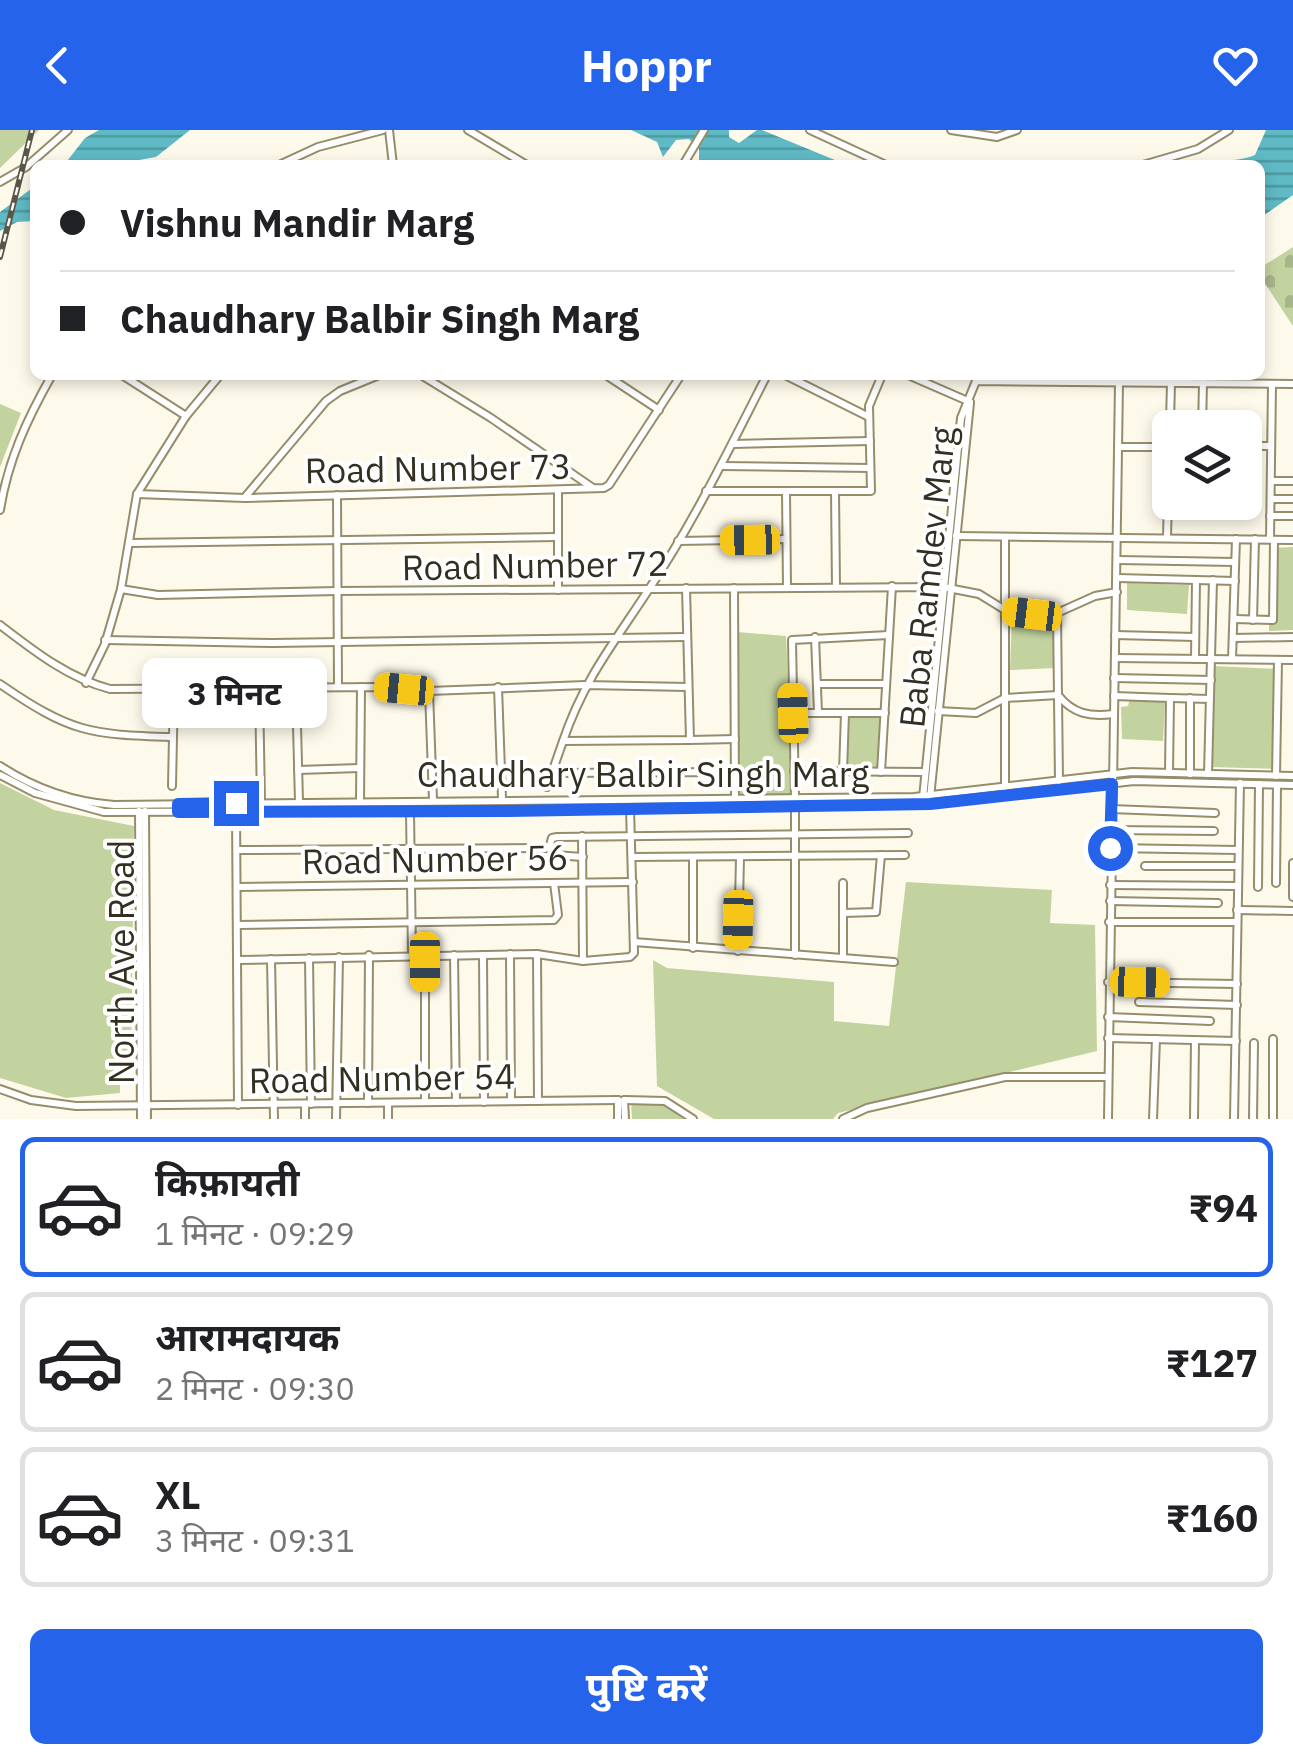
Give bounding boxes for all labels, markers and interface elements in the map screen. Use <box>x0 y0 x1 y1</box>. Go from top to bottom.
text: Hoppr <box>581 36 712 94</box>
icon: back <box>30 38 85 93</box>
icon: heart <box>1208 38 1263 93</box>
text: Vishnu Mandir Marg <box>120 198 474 247</box>
text: Chaudhary Balbir Singh Marg <box>120 294 639 343</box>
map controls <box>1152 410 1262 520</box>
button: layers <box>1152 410 1262 520</box>
street label: Baba Ramdev Marg <box>888 424 966 730</box>
street label: Road Number 73 <box>304 443 572 493</box>
car <box>720 524 780 556</box>
street label: Road Number 72 <box>401 540 669 590</box>
car <box>1000 595 1064 633</box>
callout: 3 मिनट <box>144 658 328 728</box>
car <box>373 671 435 707</box>
text: 3 मिनट <box>188 672 281 714</box>
car <box>777 682 809 744</box>
street label: Chaudhary Balbir Singh Marg <box>417 751 870 797</box>
route end <box>214 781 259 826</box>
route start <box>1088 826 1133 871</box>
street label: Road Number 56 <box>301 834 569 884</box>
street label: North Ave Road <box>98 840 144 1084</box>
car <box>722 890 754 950</box>
car <box>410 932 440 992</box>
car <box>1110 966 1170 998</box>
street label: Road Number 54 <box>248 1053 516 1103</box>
text: किफ़ायती <box>155 1157 299 1206</box>
icon: car <box>35 1162 125 1252</box>
text: ₹94 <box>1188 1183 1258 1232</box>
text: 1 मिनट · 09:29 <box>155 1212 355 1254</box>
text: आरामदायक <box>155 1312 339 1361</box>
icon: car <box>35 1317 125 1407</box>
text: ₹127 <box>1166 1338 1258 1387</box>
text: 2 मिनट · 09:30 <box>155 1367 355 1409</box>
text: XL <box>155 1470 201 1519</box>
icon: car <box>35 1472 125 1562</box>
text: ₹160 <box>1166 1493 1258 1542</box>
text: 3 मिनट · 09:31 <box>155 1519 355 1561</box>
button: पुष्टि करें <box>30 1629 1263 1744</box>

